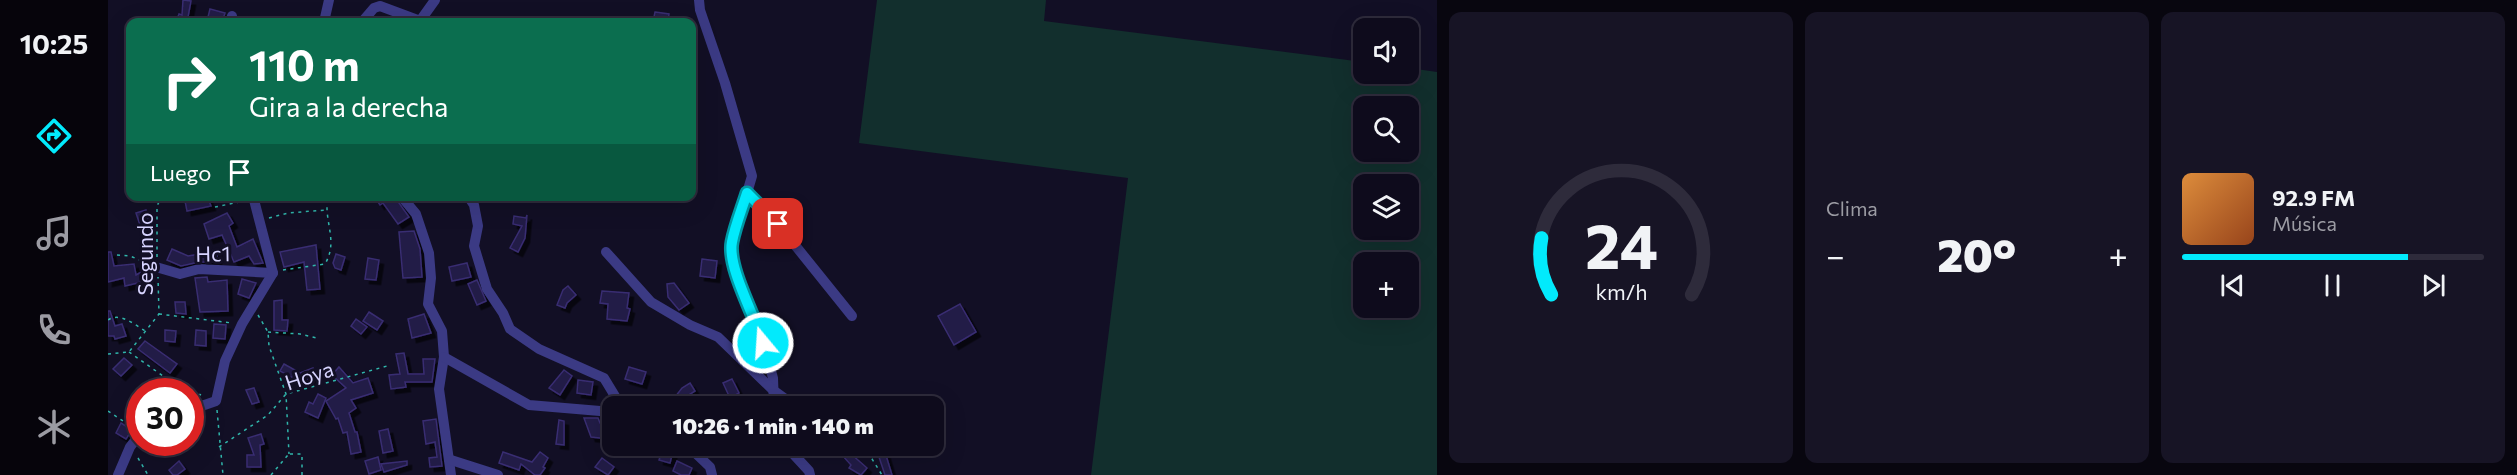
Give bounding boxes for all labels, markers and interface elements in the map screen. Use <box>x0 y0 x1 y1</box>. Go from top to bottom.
map controls <box>1353 18 1419 318</box>
button: sound <box>1353 18 1419 84</box>
text: 10:25 <box>20 27 88 60</box>
text: 110 m <box>249 38 360 90</box>
icon: right <box>150 42 228 120</box>
text: Gira a la derecha <box>249 90 448 123</box>
button: search <box>1353 96 1419 162</box>
icon: directions <box>33 115 75 157</box>
icon: arrive <box>223 156 256 189</box>
text: Luego <box>150 159 211 186</box>
button: layers <box>1353 174 1419 240</box>
text: 92.9 FM <box>2272 184 2355 211</box>
text: Clima <box>1826 196 1878 220</box>
pin <box>752 198 803 249</box>
text: 24 <box>1585 206 1657 282</box>
icon: arrive <box>761 207 794 240</box>
text: Música <box>2272 211 2337 235</box>
icon: music <box>33 212 75 254</box>
street label: Segundo <box>132 212 157 296</box>
text: 20° <box>1937 226 2016 281</box>
text: − <box>1826 234 1845 275</box>
text: + <box>2109 234 2128 275</box>
street label: Hc1 <box>195 240 231 266</box>
button: + <box>1353 252 1419 318</box>
icon: previous <box>2216 269 2249 302</box>
icon: pause <box>2316 269 2349 302</box>
icon: next <box>2417 269 2450 302</box>
text: km/h <box>1595 278 1647 304</box>
icon: phone <box>33 309 75 351</box>
position arrow <box>731 311 795 375</box>
street label: Hoya <box>282 355 336 395</box>
speed limit sign: 30 <box>126 378 204 456</box>
icon: climate <box>33 406 75 448</box>
text: 10:26 · 1 min · 140 m <box>672 412 874 439</box>

